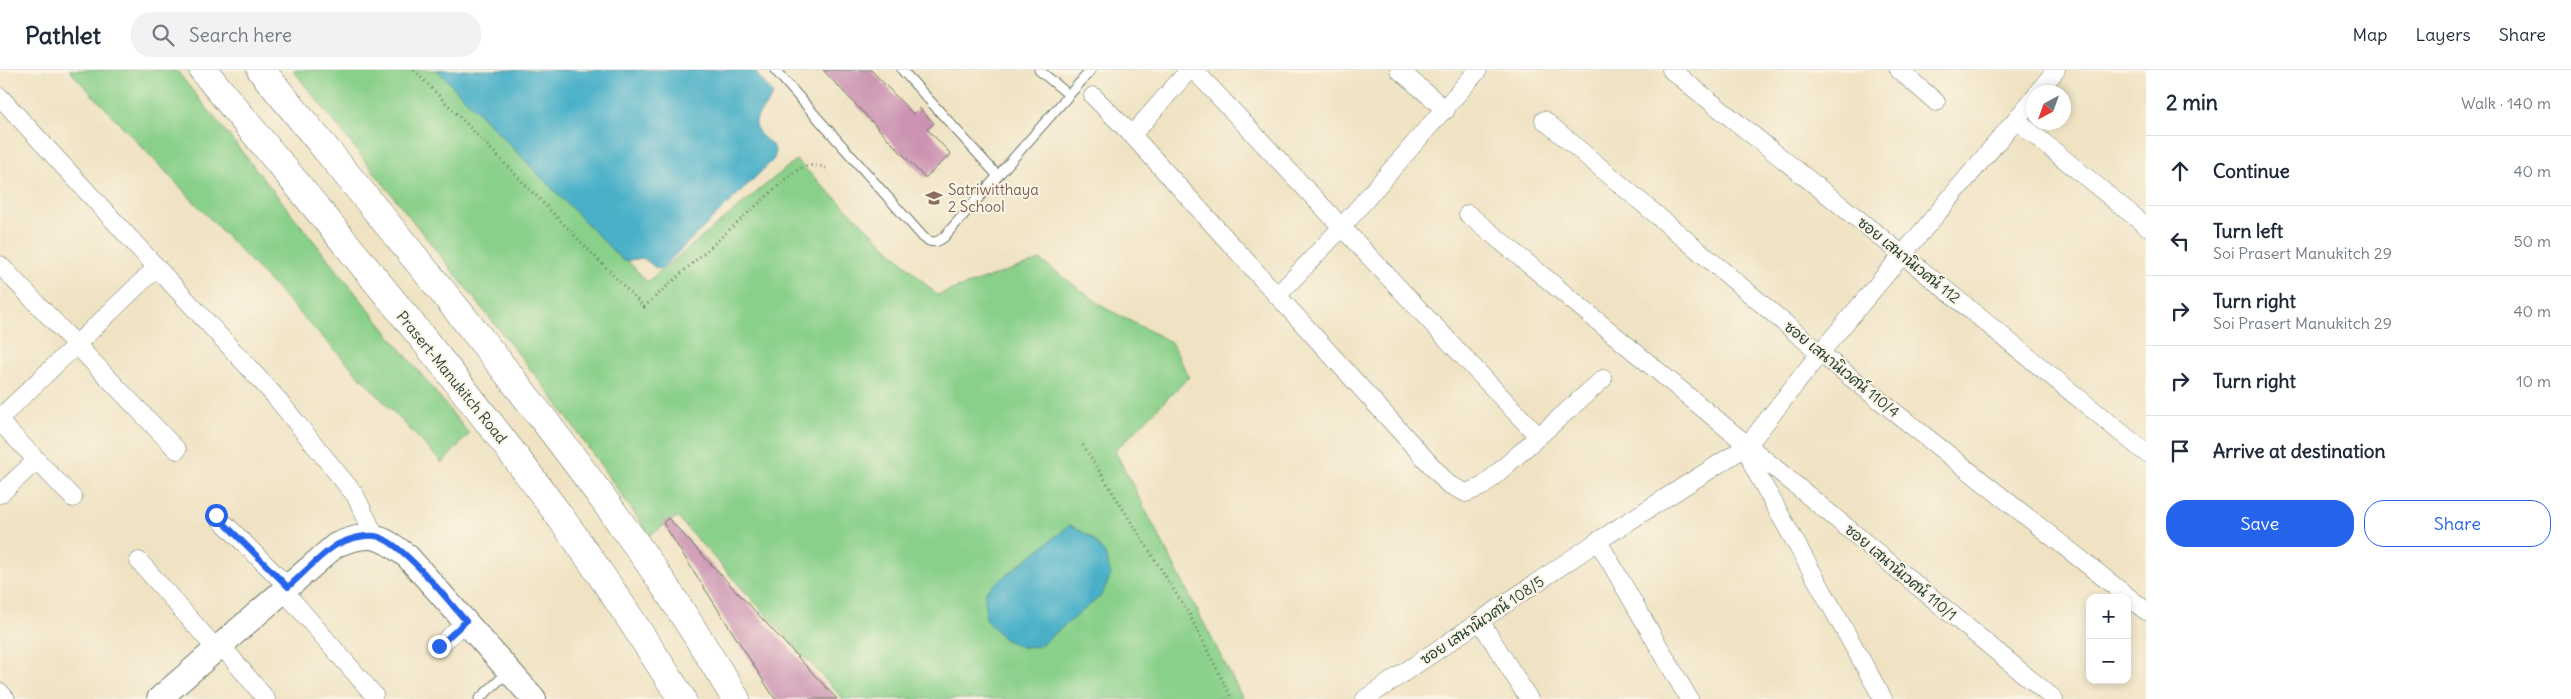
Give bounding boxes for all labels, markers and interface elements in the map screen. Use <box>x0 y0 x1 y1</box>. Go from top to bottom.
search box <box>131 12 481 57</box>
text: Pathlet <box>25 20 101 50</box>
icon: search <box>149 21 177 49</box>
text: Search here <box>189 23 292 47</box>
text: Map <box>2352 23 2387 46</box>
text: Layers <box>2415 23 2471 46</box>
text: Share <box>2499 23 2546 46</box>
north arrow <box>2026 85 2071 130</box>
text: 2 min <box>2166 89 2218 116</box>
text: Walk · 140 m <box>2461 93 2551 113</box>
icon: ahead <box>2166 157 2194 185</box>
text: Continue <box>2213 159 2290 183</box>
text: 40 m <box>2513 161 2551 181</box>
place label: Satriwitthaya 2 School <box>948 180 1039 216</box>
school or university icon: Satriwitthaya 2 School <box>924 188 944 208</box>
street label: ซอย เสนานิเวศน์ 112 <box>1854 213 1964 307</box>
text: Turn left <box>2213 219 2283 243</box>
icon: left <box>2166 227 2194 255</box>
text: 50 m <box>2513 231 2551 251</box>
text: Soi Prasert Manukitch 29 <box>2213 243 2392 263</box>
text: Turn right <box>2213 289 2296 313</box>
icon: right <box>2166 297 2194 325</box>
text: 40 m <box>2513 301 2551 321</box>
street label: Prasert-Manukitch Road <box>393 307 511 447</box>
text: Soi Prasert Manukitch 29 <box>2213 313 2392 333</box>
street label: ซอย เสนานิเวศน์ 110/4 <box>1781 317 1904 421</box>
icon: right <box>2166 367 2194 395</box>
text: Turn right <box>2213 369 2296 393</box>
text: 10 m <box>2516 371 2551 391</box>
icon: arrive <box>2166 437 2194 465</box>
text: Arrive at destination <box>2213 439 2386 463</box>
button: Save <box>2166 500 2354 547</box>
button: Share <box>2364 500 2551 547</box>
route start <box>205 504 228 527</box>
street label: ซอย เสนานิเวศน์ 110/1 <box>1841 520 1961 624</box>
street label: ซอย เสนานิเวศน์ 108/5 <box>1416 571 1548 669</box>
map controls <box>2086 594 2131 684</box>
button: + <box>2086 594 2131 639</box>
route end <box>428 635 451 658</box>
button: − <box>2086 639 2131 684</box>

